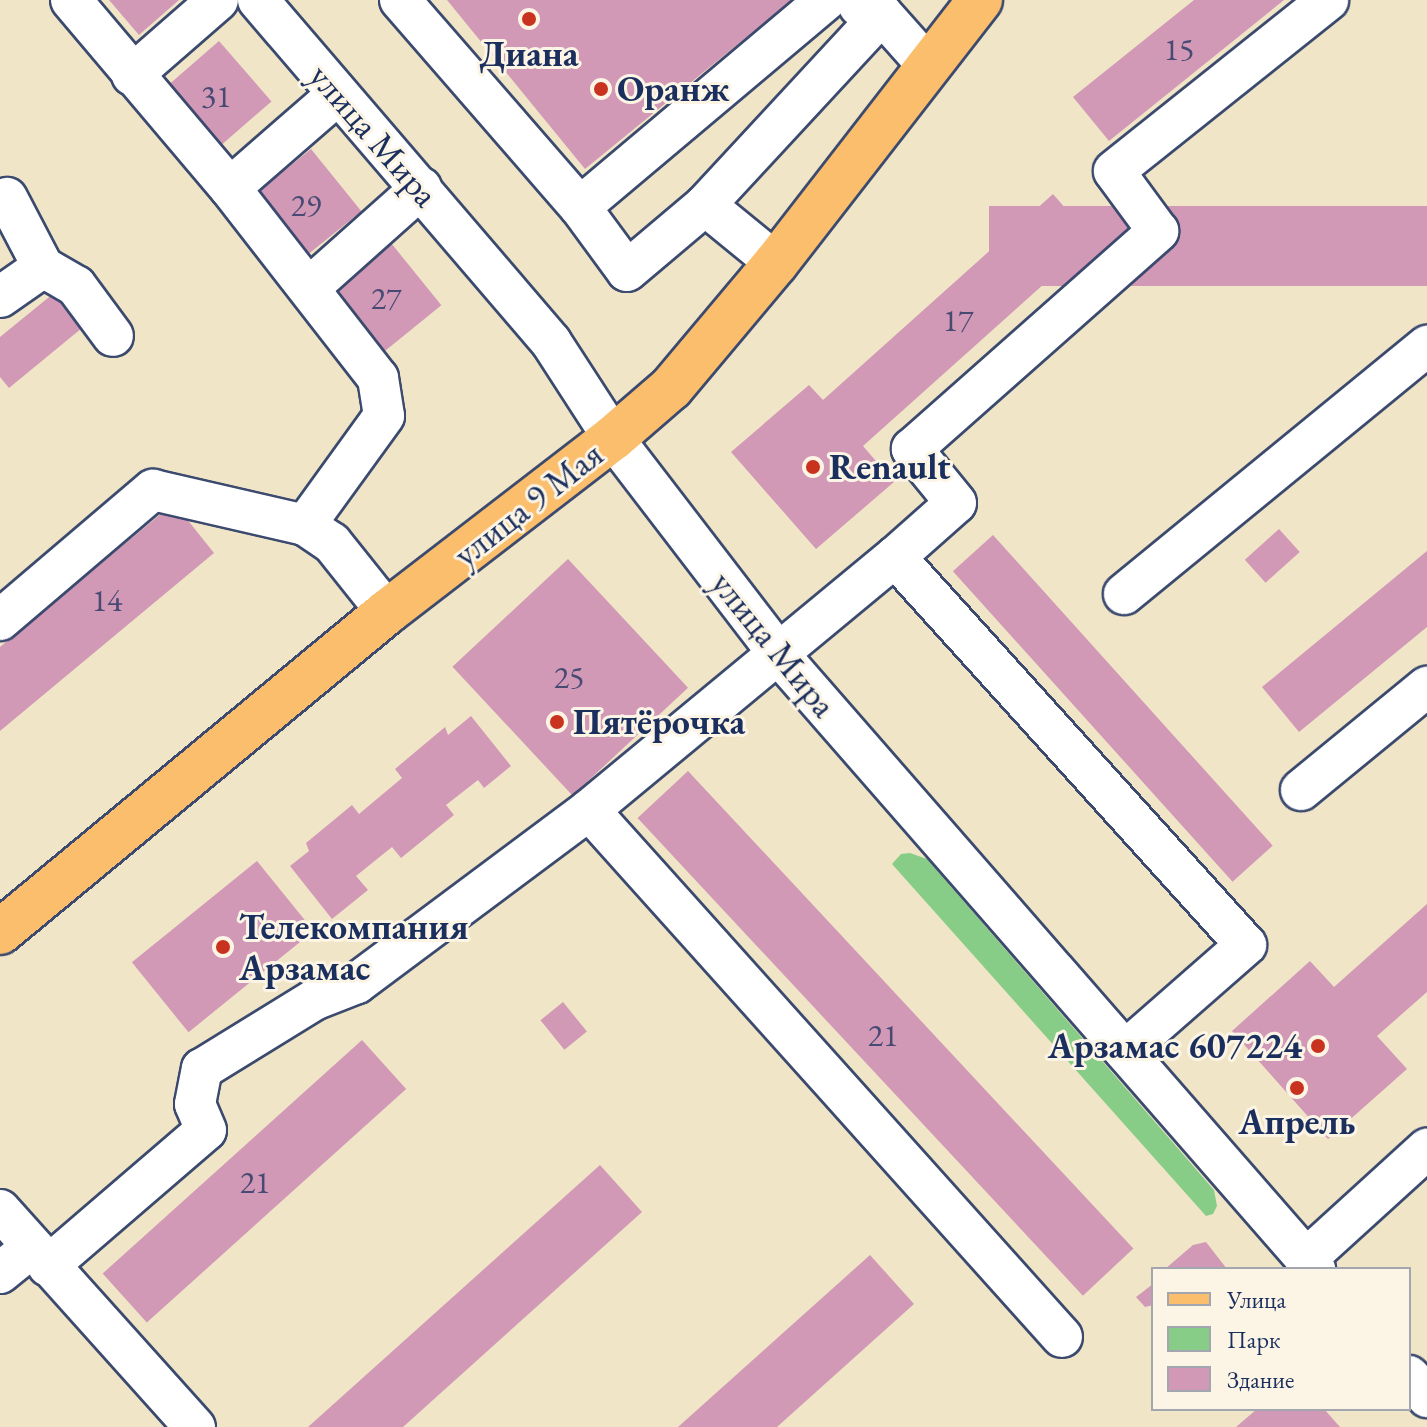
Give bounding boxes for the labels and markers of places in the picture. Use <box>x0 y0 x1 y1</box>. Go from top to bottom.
marker: Диана <box>520 10 538 28</box>
place label: Диана <box>479 32 579 76</box>
place label: Оранж <box>617 67 730 111</box>
marker: Оранж <box>592 80 610 98</box>
place label: Renault <box>829 445 951 489</box>
marker: Renault <box>804 458 822 476</box>
place label: Пятёрочка <box>573 700 745 744</box>
marker: Пятёрочка <box>548 713 566 731</box>
place label: Телекомпания Арзамас <box>239 904 469 989</box>
marker: Телекомпания Арзамас <box>214 938 232 956</box>
place label: Арзамас 607224 <box>1048 1024 1302 1068</box>
marker: Арзамас 607224 <box>1309 1037 1327 1055</box>
marker: Апрель <box>1288 1079 1306 1097</box>
place label: Апрель <box>1239 1100 1355 1144</box>

